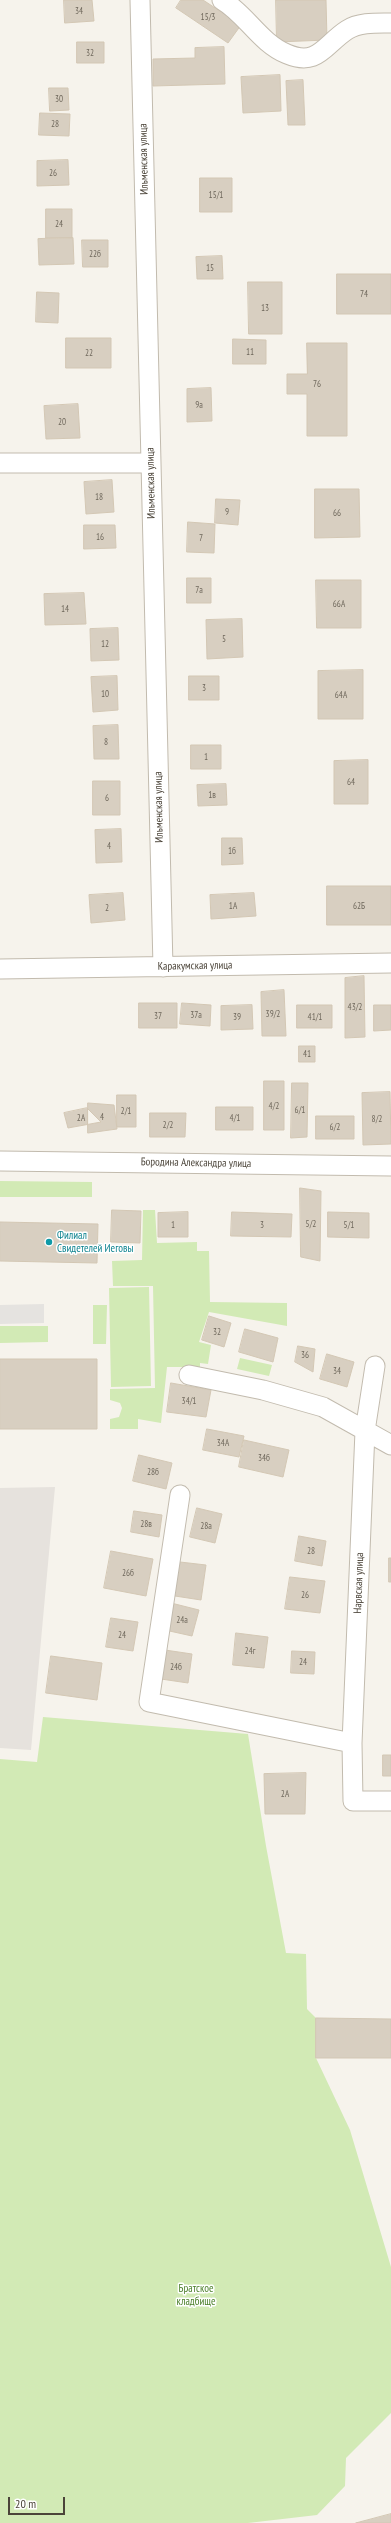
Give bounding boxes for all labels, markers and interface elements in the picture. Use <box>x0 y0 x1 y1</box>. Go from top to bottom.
house number: 34 <box>75 6 83 16</box>
house number: 15/3 <box>201 12 215 22</box>
house number: 32 <box>86 48 94 58</box>
house number: 30 <box>55 94 63 104</box>
house number: 28 <box>51 119 59 129</box>
street label: Ильменская улица <box>137 123 151 195</box>
house number: 26 <box>49 168 57 178</box>
house number: 15/1 <box>209 190 223 200</box>
house number: 24 <box>55 219 63 229</box>
house number: 22б <box>89 249 101 259</box>
house number: 15 <box>206 263 214 273</box>
house number: 74 <box>360 289 368 299</box>
house number: 13 <box>261 303 269 313</box>
house number: 11 <box>246 347 254 357</box>
house number: 22 <box>85 348 93 358</box>
house number: 76 <box>313 379 321 389</box>
house number: 9а <box>195 400 203 410</box>
house number: 20 <box>58 417 66 427</box>
street label: Ильменская улица <box>144 447 158 519</box>
house number: 18 <box>95 492 103 502</box>
house number: 9 <box>225 507 229 517</box>
house number: 66 <box>333 508 341 518</box>
house number: 16 <box>96 532 104 542</box>
house number: 7 <box>199 533 203 543</box>
house number: 7а <box>195 585 203 595</box>
house number: 66А <box>333 599 345 609</box>
house number: 14 <box>61 604 69 614</box>
house number: 5 <box>222 634 226 644</box>
house number: 12 <box>101 639 109 649</box>
house number: 3 <box>202 683 206 693</box>
house number: 10 <box>101 689 109 699</box>
house number: 64А <box>335 690 347 700</box>
house number: 8 <box>104 737 108 747</box>
house number: 1 <box>204 752 208 762</box>
street label: Ильменская улица <box>152 771 166 843</box>
house number: 64 <box>347 777 355 787</box>
house number: 1в <box>208 790 216 800</box>
house number: 6 <box>105 793 109 803</box>
house number: 4 <box>107 841 111 851</box>
house number: 1б <box>228 846 236 856</box>
house number: 1А <box>229 901 237 911</box>
house number: 62Б <box>353 901 365 911</box>
house number: 2 <box>105 903 109 913</box>
street label: Каракумская улица <box>157 959 233 973</box>
house number: 43/2 <box>348 1002 362 1012</box>
house number: 39/2 <box>266 1009 280 1019</box>
house number: 37а <box>190 1010 202 1020</box>
house number: 37 <box>154 1011 162 1021</box>
house number: 39 <box>233 1012 241 1022</box>
house number: 41/1 <box>308 1012 322 1022</box>
house number: 41 <box>303 1049 311 1059</box>
house number: 4/2 <box>269 1101 279 1111</box>
house number: 6/1 <box>295 1105 305 1115</box>
house number: 2/1 <box>121 1106 131 1116</box>
house number: 4 <box>100 1112 104 1122</box>
house number: 2А <box>77 1113 85 1123</box>
house number: 4/1 <box>230 1113 240 1123</box>
house number: 8/2 <box>372 1114 382 1124</box>
house number: 2/2 <box>163 1120 173 1130</box>
house number: 6/2 <box>330 1122 340 1132</box>
street label: Бородина Александра улица <box>141 1155 251 1171</box>
house number: 5/2 <box>306 1219 316 1229</box>
house number: 1 <box>171 1220 175 1230</box>
house number: 3 <box>260 1220 264 1230</box>
house number: 5/1 <box>344 1220 354 1230</box>
place label: Филиал Свидетелей Иеговы <box>57 1229 133 1255</box>
marker: Филиал Свидетелей Иеговы <box>44 1237 54 1247</box>
house number: 32 <box>213 1327 221 1337</box>
house number: 36 <box>301 1350 309 1360</box>
house number: 34 <box>333 1366 341 1376</box>
house number: 34/1 <box>182 1396 196 1406</box>
house number: 34А <box>217 1438 229 1448</box>
house number: 34б <box>258 1453 270 1463</box>
house number: 28б <box>147 1467 159 1477</box>
house number: 28в <box>140 1519 152 1529</box>
house number: 28а <box>200 1521 212 1531</box>
house number: 28 <box>307 1546 315 1556</box>
street label: Нарвская улица <box>351 1552 367 1614</box>
house number: 26б <box>122 1568 134 1578</box>
house number: 26 <box>301 1590 309 1600</box>
house number: 24а <box>176 1615 188 1625</box>
house number: 24 <box>118 1630 126 1640</box>
house number: 24г <box>245 1646 255 1656</box>
house number: 24 <box>299 1657 307 1667</box>
house number: 24б <box>170 1662 182 1672</box>
house number: 2А <box>281 1789 289 1799</box>
park label: Братское кладбище <box>177 2282 215 2308</box>
scale bar <box>10 2489 67 2515</box>
text: 20 m <box>15 2496 36 2511</box>

